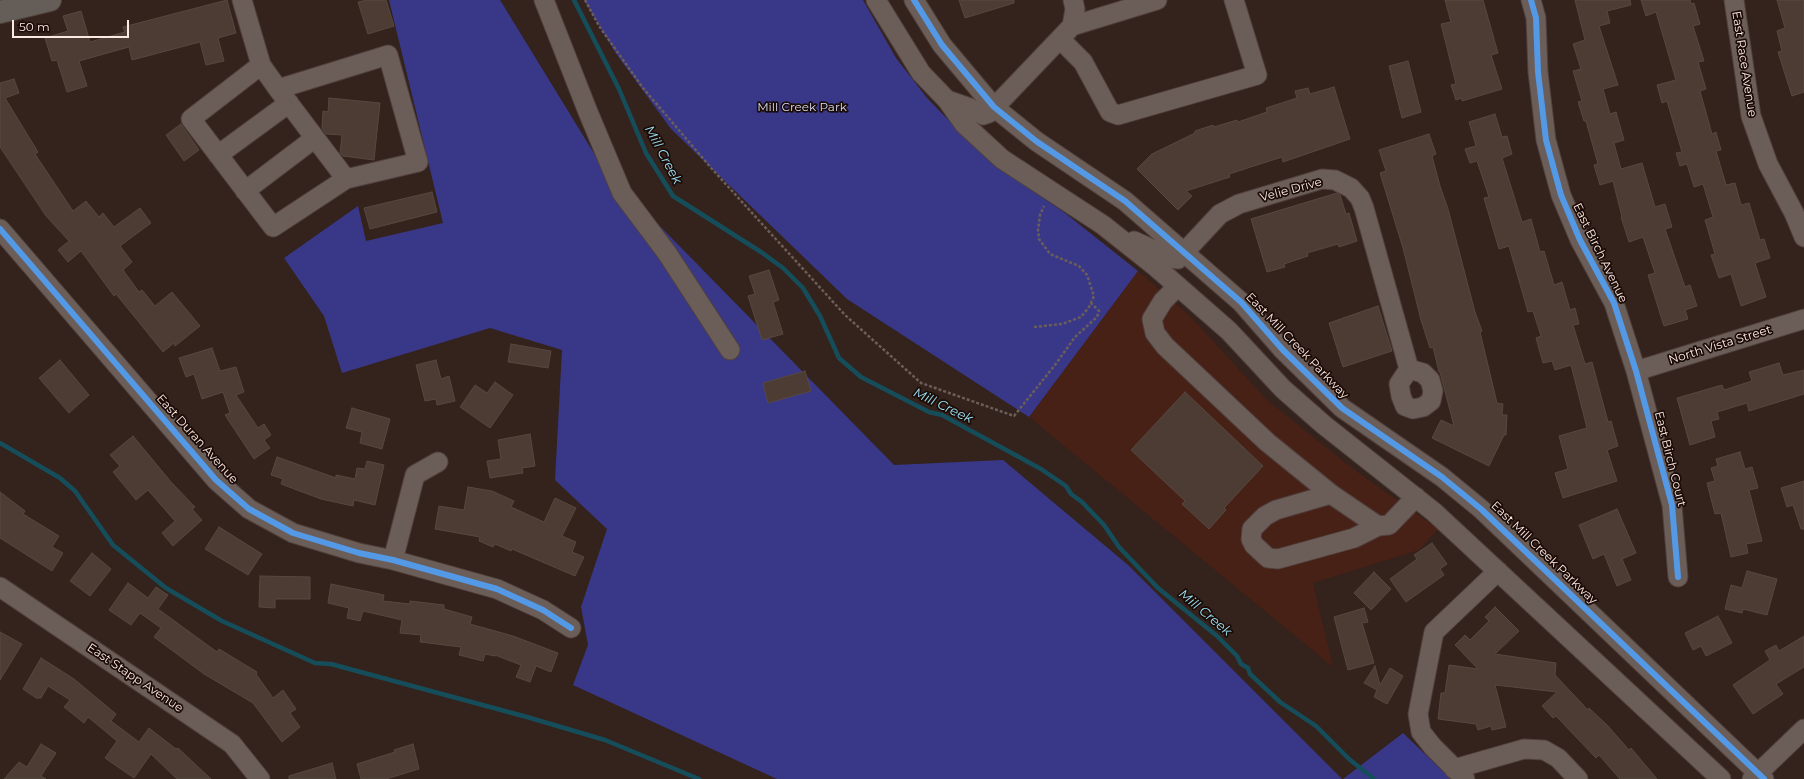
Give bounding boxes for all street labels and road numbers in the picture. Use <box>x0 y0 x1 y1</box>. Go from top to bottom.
street label: East Race Avenue <box>1729 10 1759 118</box>
street label: Velie Drive <box>1259 175 1323 205</box>
street label: East Birch Avenue <box>1570 201 1630 305</box>
street label: East Mill Creek Parkway <box>1243 290 1351 402</box>
street label: North Vista Street <box>1667 323 1773 367</box>
street label: East Duran Avenue <box>153 392 241 486</box>
street label: East Birch Court <box>1651 410 1689 508</box>
street label: East Mill Creek Parkway <box>1488 499 1600 607</box>
street label: East Stapp Avenue <box>84 641 186 715</box>

